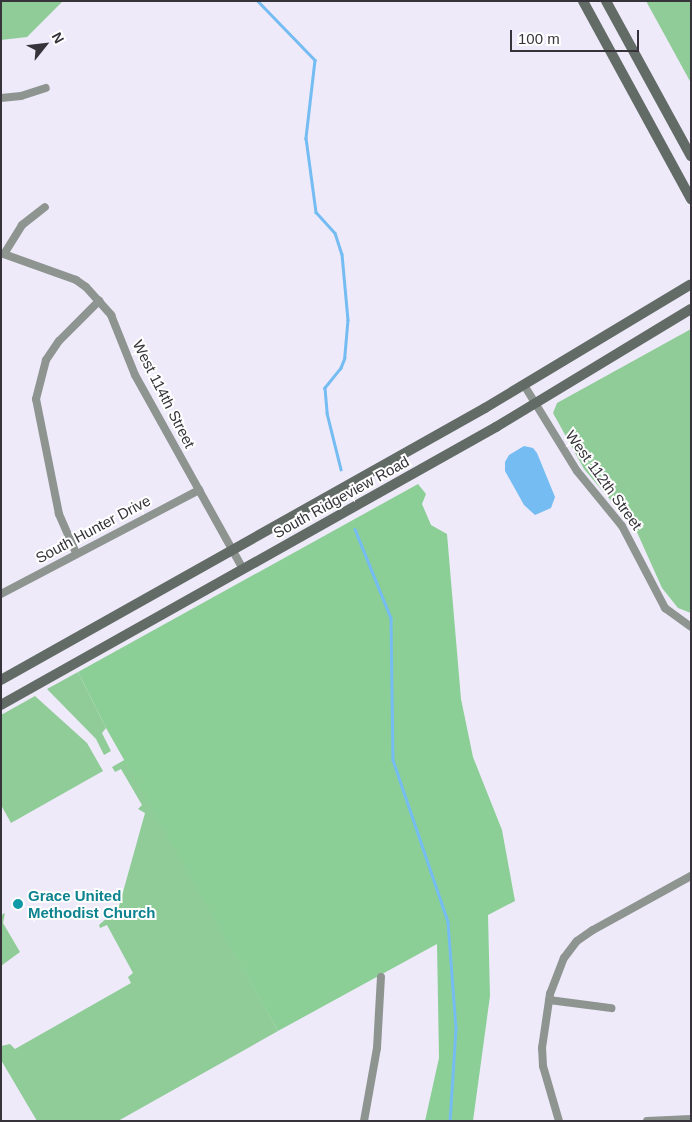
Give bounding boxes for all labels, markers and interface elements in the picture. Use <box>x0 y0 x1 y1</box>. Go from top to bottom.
north arrow <box>20 20 70 70</box>
scale bar <box>512 20 641 52</box>
text: N <box>49 29 68 46</box>
text: 100 m <box>518 30 560 47</box>
street label: West 114th Street <box>129 337 199 451</box>
street label: West 112th Street <box>562 427 646 533</box>
street label: South Ridgeview Road <box>270 452 412 542</box>
street label: South Hunter Drive <box>32 491 154 567</box>
place label: Grace United Methodist Church <box>28 886 155 921</box>
marker: Grace United Methodist Church <box>12 898 24 910</box>

